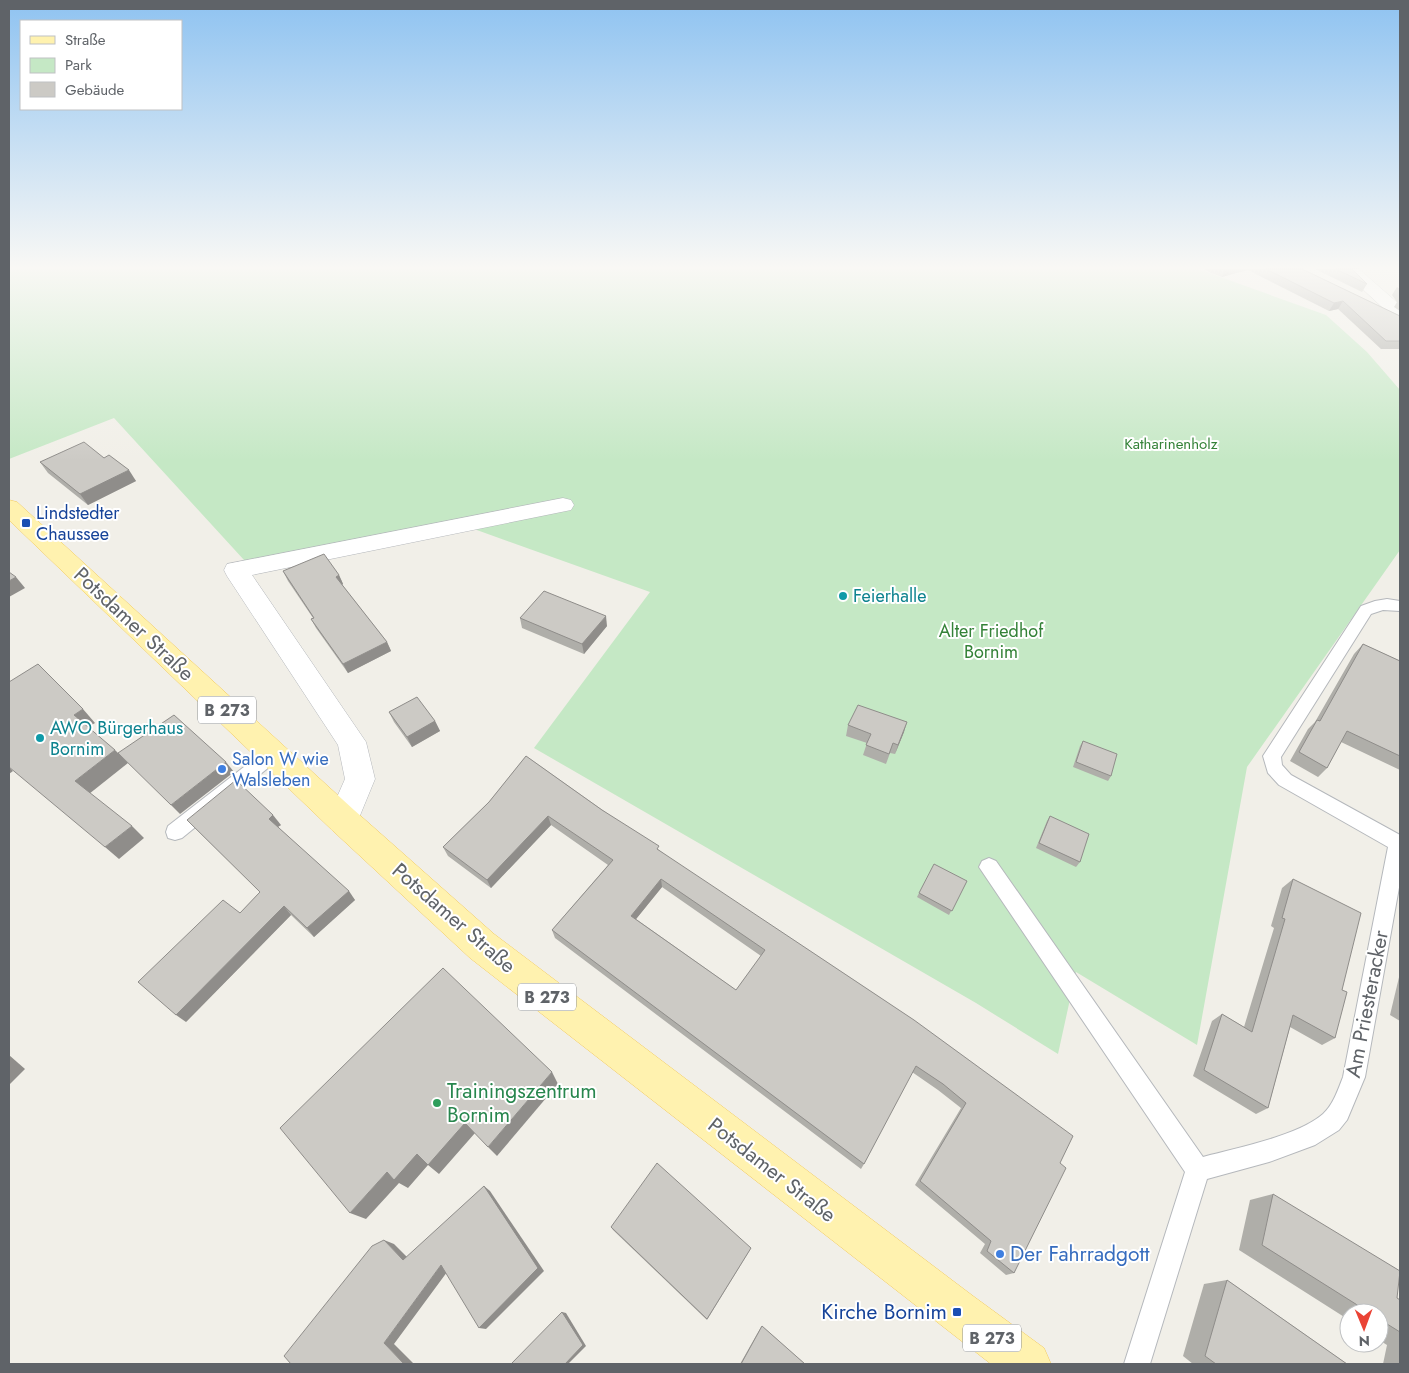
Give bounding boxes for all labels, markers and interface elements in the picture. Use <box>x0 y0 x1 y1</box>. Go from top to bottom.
legend <box>20 20 182 110</box>
text: Straße <box>65 29 106 51</box>
text: Park <box>65 54 92 76</box>
text: Gebäude <box>65 79 125 101</box>
park label: Katharinenholz <box>1124 433 1218 455</box>
place label: Lindstedter Chaussee <box>36 500 120 547</box>
marker: Lindstedter Chaussee <box>20 517 32 529</box>
street label: Potsdamer Straße <box>67 560 201 688</box>
place label: Feierhalle <box>853 583 927 609</box>
marker: Feierhalle <box>837 590 849 602</box>
park label: Alter Friedhof Bornim <box>939 618 1044 665</box>
road number: B 273 <box>198 696 256 724</box>
place label: AWO Bürgerhaus Bornim <box>50 715 183 762</box>
marker: AWO Bürgerhaus Bornim <box>34 732 46 744</box>
place label: Salon W wie Walsleben <box>232 746 329 793</box>
marker: Salon W wie Walsleben <box>216 763 228 775</box>
street label: Potsdamer Straße <box>386 856 523 980</box>
street label: Am Priesteracker <box>1338 927 1396 1080</box>
road number: B 273 <box>518 984 576 1010</box>
place label: Trainingszentrum Bornim <box>447 1076 597 1130</box>
marker: Trainingszentrum Bornim <box>431 1097 443 1109</box>
street label: Potsdamer Straße <box>702 1110 843 1230</box>
place label: Der Fahrradgott <box>1010 1239 1150 1269</box>
marker: Der Fahrradgott <box>994 1248 1006 1260</box>
place label: Kirche Bornim <box>821 1297 947 1327</box>
north arrow <box>1339 1303 1389 1353</box>
marker: Kirche Bornim <box>951 1306 963 1318</box>
road number: B 273 <box>963 1325 1021 1352</box>
text: N <box>1358 1331 1370 1351</box>

